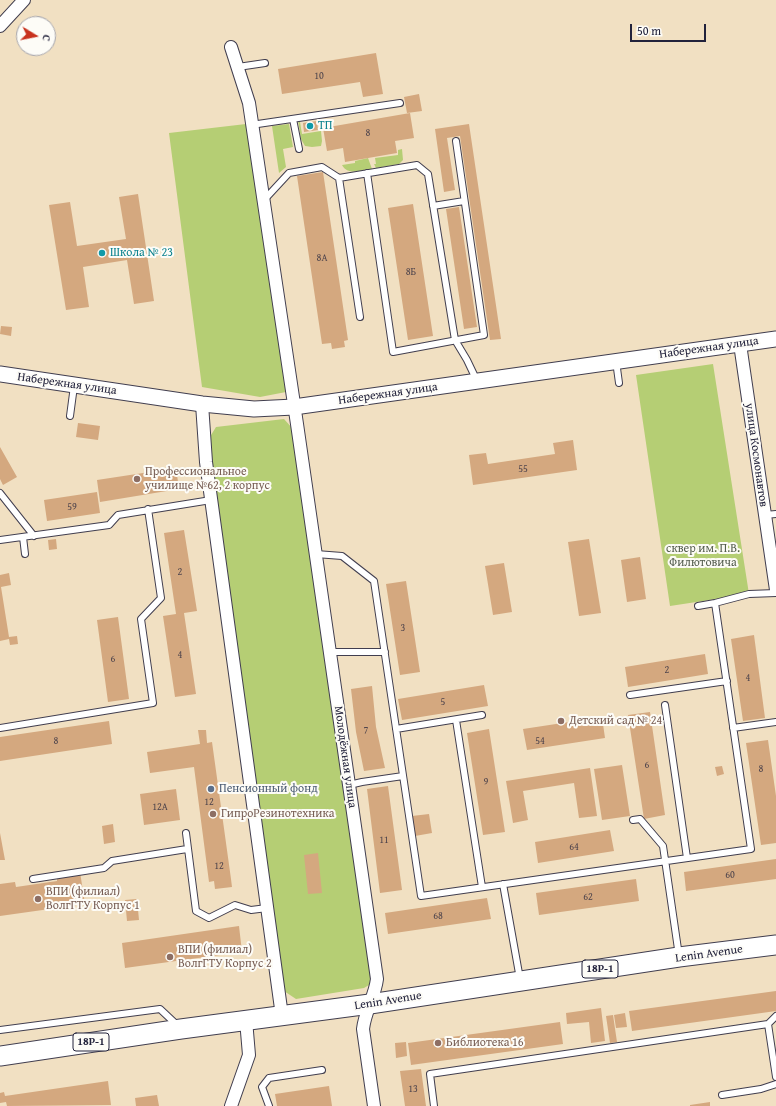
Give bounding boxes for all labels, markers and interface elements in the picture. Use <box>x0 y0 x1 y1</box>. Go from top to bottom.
north arrow <box>16 16 56 56</box>
scale bar <box>632 16 708 42</box>
text: 50 m <box>637 22 661 39</box>
text: С <box>38 33 55 42</box>
house number: 10 <box>314 70 324 82</box>
place label: ТП <box>318 119 332 133</box>
marker: ТП <box>305 121 315 131</box>
house number: 8 <box>366 127 370 139</box>
place label: Школа № 23 <box>110 246 173 260</box>
marker: Школа № 23 <box>97 248 107 258</box>
house number: 8А <box>317 252 327 264</box>
house number: 8Б <box>406 266 416 278</box>
street label: Набережная улица <box>658 334 760 362</box>
street label: Набережная улица <box>16 370 118 398</box>
street label: Набережная улица <box>337 380 439 408</box>
street label: улица Космонавтов <box>742 402 770 508</box>
house number: 55 <box>518 463 528 475</box>
place label: Профессиональное училище №62, 2 корпус <box>145 465 270 493</box>
marker: Профессиональное училище №62, 2 корпус <box>132 474 142 484</box>
house number: 59 <box>67 501 77 513</box>
park label: сквер им. П.В. Филютовича <box>666 542 740 570</box>
house number: 2 <box>178 566 182 578</box>
house number: 3 <box>401 622 405 634</box>
house number: 4 <box>178 649 182 661</box>
house number: 6 <box>111 653 115 665</box>
house number: 2 <box>665 664 669 676</box>
house number: 4 <box>746 672 750 684</box>
house number: 5 <box>441 696 445 708</box>
street label: Молодёжная улица <box>331 705 359 809</box>
place label: Детский сад № 24 <box>569 714 662 728</box>
marker: Детский сад № 24 <box>556 716 566 726</box>
house number: 7 <box>364 724 368 736</box>
house number: 8 <box>54 735 58 747</box>
house number: 54 <box>535 735 545 747</box>
house number: 6 <box>645 759 649 771</box>
house number: 8 <box>759 763 763 775</box>
house number: 9 <box>484 776 488 788</box>
place label: Пенсионный фонд <box>219 782 318 796</box>
marker: Пенсионный фонд <box>206 784 216 794</box>
house number: 12 <box>204 796 214 808</box>
house number: 12А <box>152 801 168 813</box>
place label: ГипроРезинотехника <box>221 807 334 821</box>
marker: ГипроРезинотехника <box>208 809 218 819</box>
house number: 11 <box>379 834 389 846</box>
house number: 64 <box>569 841 579 853</box>
house number: 12 <box>214 860 224 872</box>
house number: 60 <box>725 869 735 881</box>
place label: ВПИ (филиал) ВолгГТУ Корпус 1 <box>46 885 140 913</box>
house number: 62 <box>583 891 593 903</box>
marker: ВПИ (филиал) ВолгГТУ Корпус 1 <box>33 894 43 904</box>
house number: 68 <box>433 910 443 922</box>
street label: Lenin Avenue <box>674 942 744 966</box>
place label: ВПИ (филиал) ВолгГТУ Корпус 2 <box>178 943 272 971</box>
marker: ВПИ (филиал) ВолгГТУ Корпус 2 <box>165 952 175 962</box>
road number: 18Р-1 <box>582 960 618 978</box>
street label: Lenin Avenue <box>353 989 423 1013</box>
road number: 18Р-1 <box>73 1033 109 1051</box>
place label: Библиотека 16 <box>446 1036 524 1050</box>
marker: Библиотека 16 <box>433 1038 443 1048</box>
house number: 13 <box>408 1083 418 1095</box>

